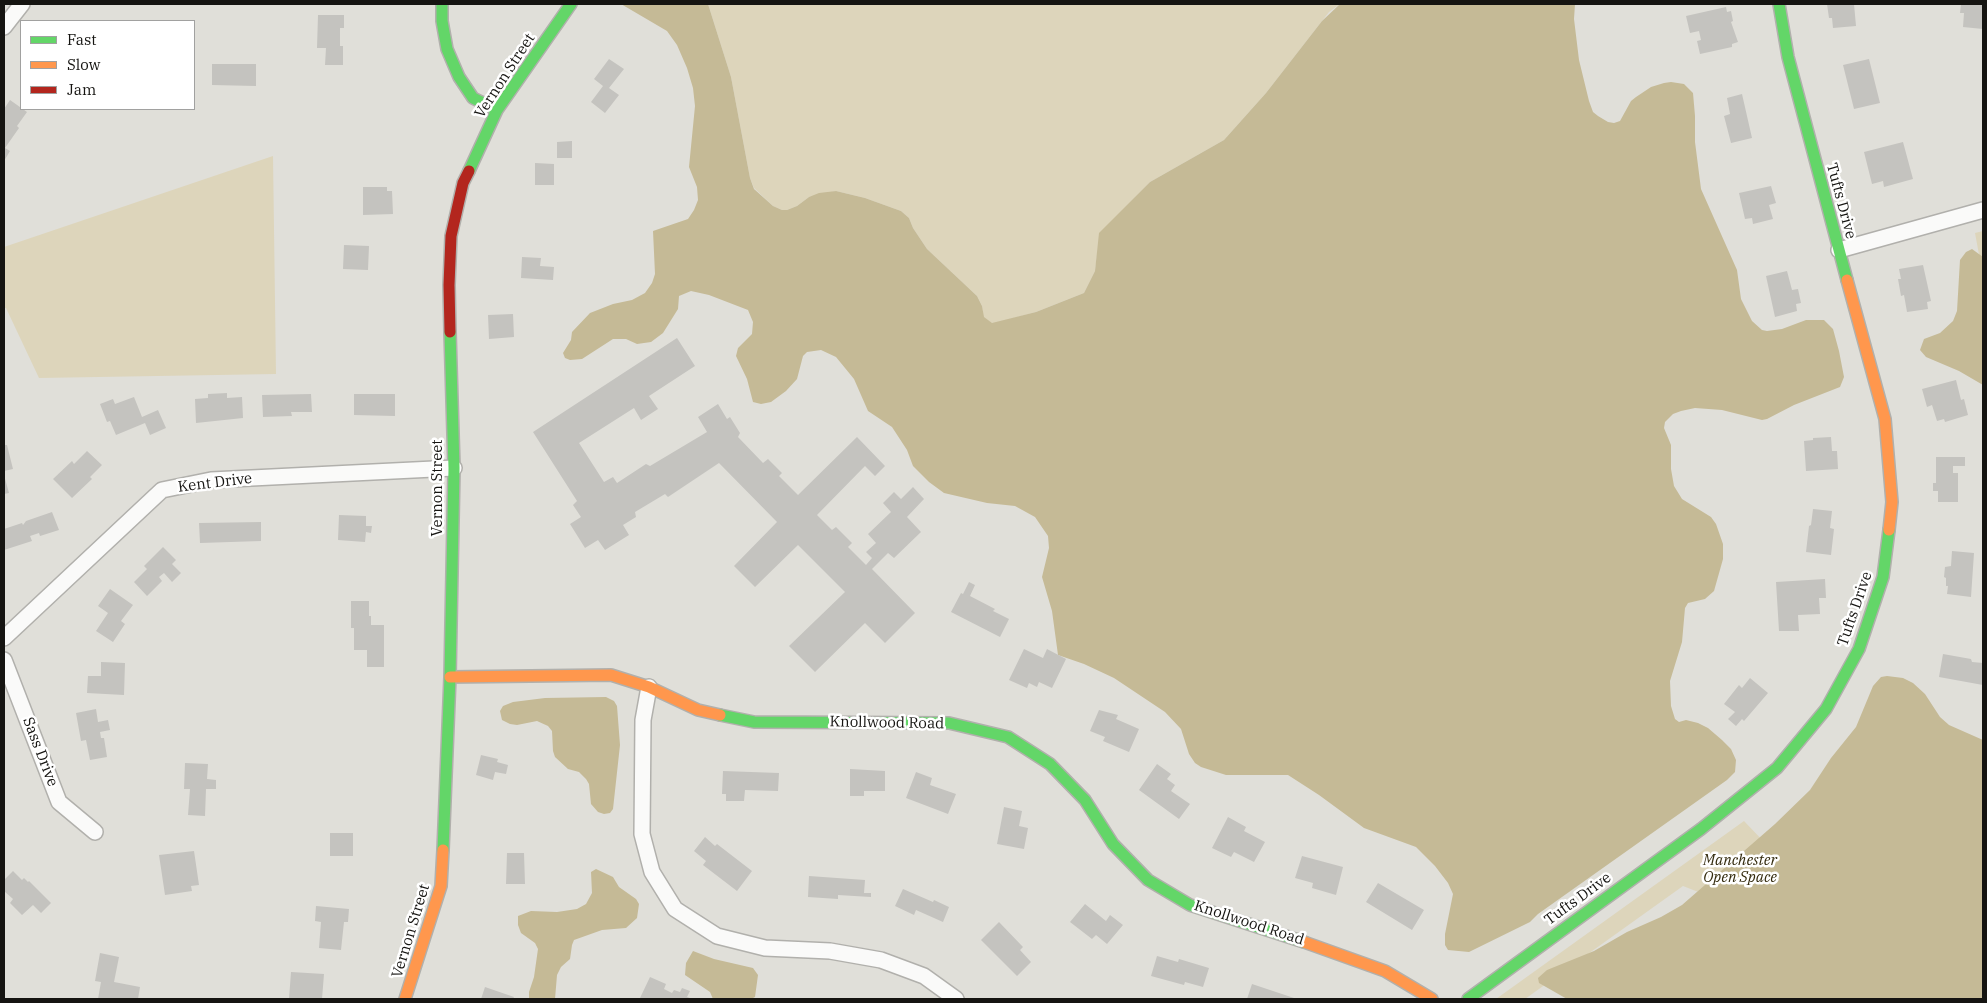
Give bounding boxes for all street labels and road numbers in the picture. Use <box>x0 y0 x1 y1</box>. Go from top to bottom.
street label: Vernon Street <box>471 30 539 122</box>
street label: Tufts Drive <box>1822 161 1860 241</box>
street label: Vernon Street <box>429 439 447 537</box>
street label: Kent Drive <box>177 470 253 496</box>
street label: Tufts Drive <box>1834 569 1876 649</box>
street label: Knollwood Road <box>830 713 944 733</box>
street label: Sass Drive <box>19 715 61 789</box>
street label: Tufts Drive <box>1541 869 1615 929</box>
street label: Vernon Street <box>388 882 434 980</box>
street label: Knollwood Road <box>1192 897 1306 949</box>

